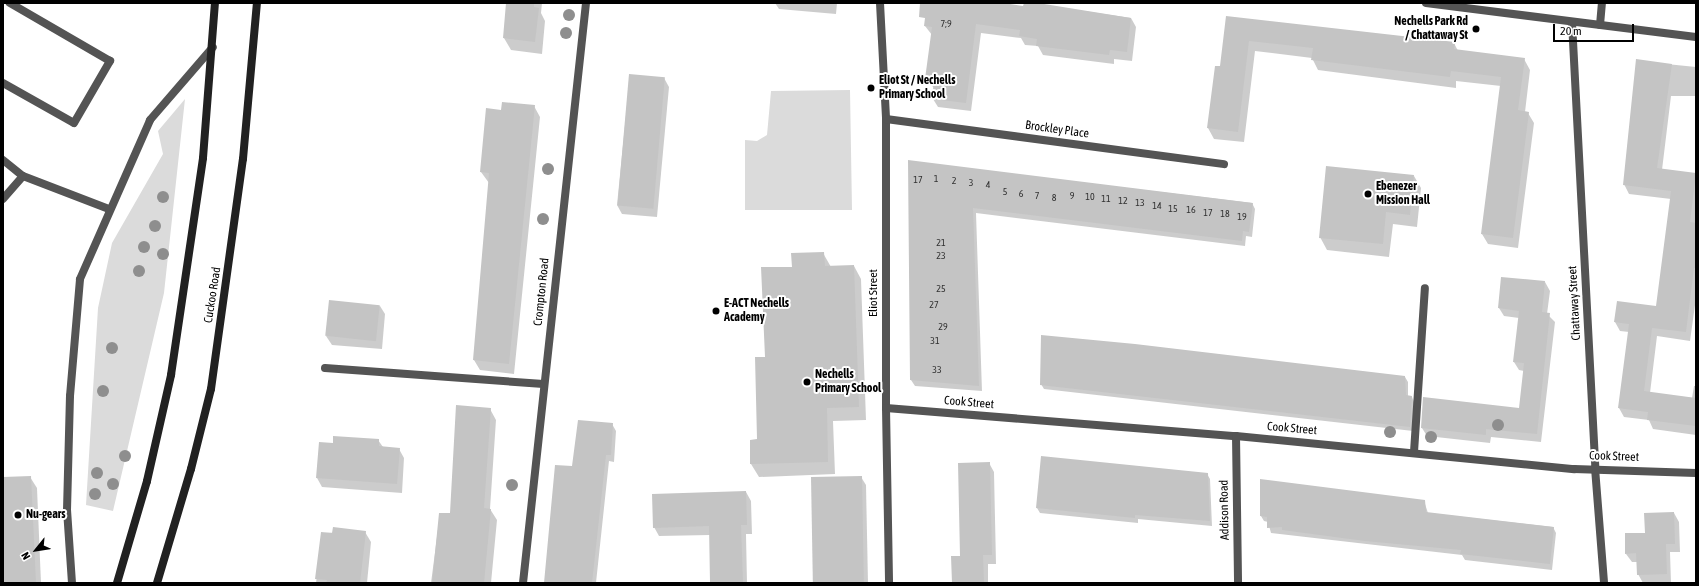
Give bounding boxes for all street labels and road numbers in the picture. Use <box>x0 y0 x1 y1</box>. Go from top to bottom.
street label: Brockley Place <box>1024 118 1090 142</box>
street label: Crompton Road <box>531 257 553 327</box>
street label: Chattaway Street <box>1566 265 1584 341</box>
street label: Cuckoo Road <box>201 266 225 324</box>
street label: Eliot Street <box>867 269 881 317</box>
street label: Cook Street <box>944 394 994 412</box>
street label: Cook Street <box>1267 420 1317 438</box>
street label: Cook Street <box>1589 449 1639 465</box>
street label: Addison Road <box>1217 480 1233 540</box>

